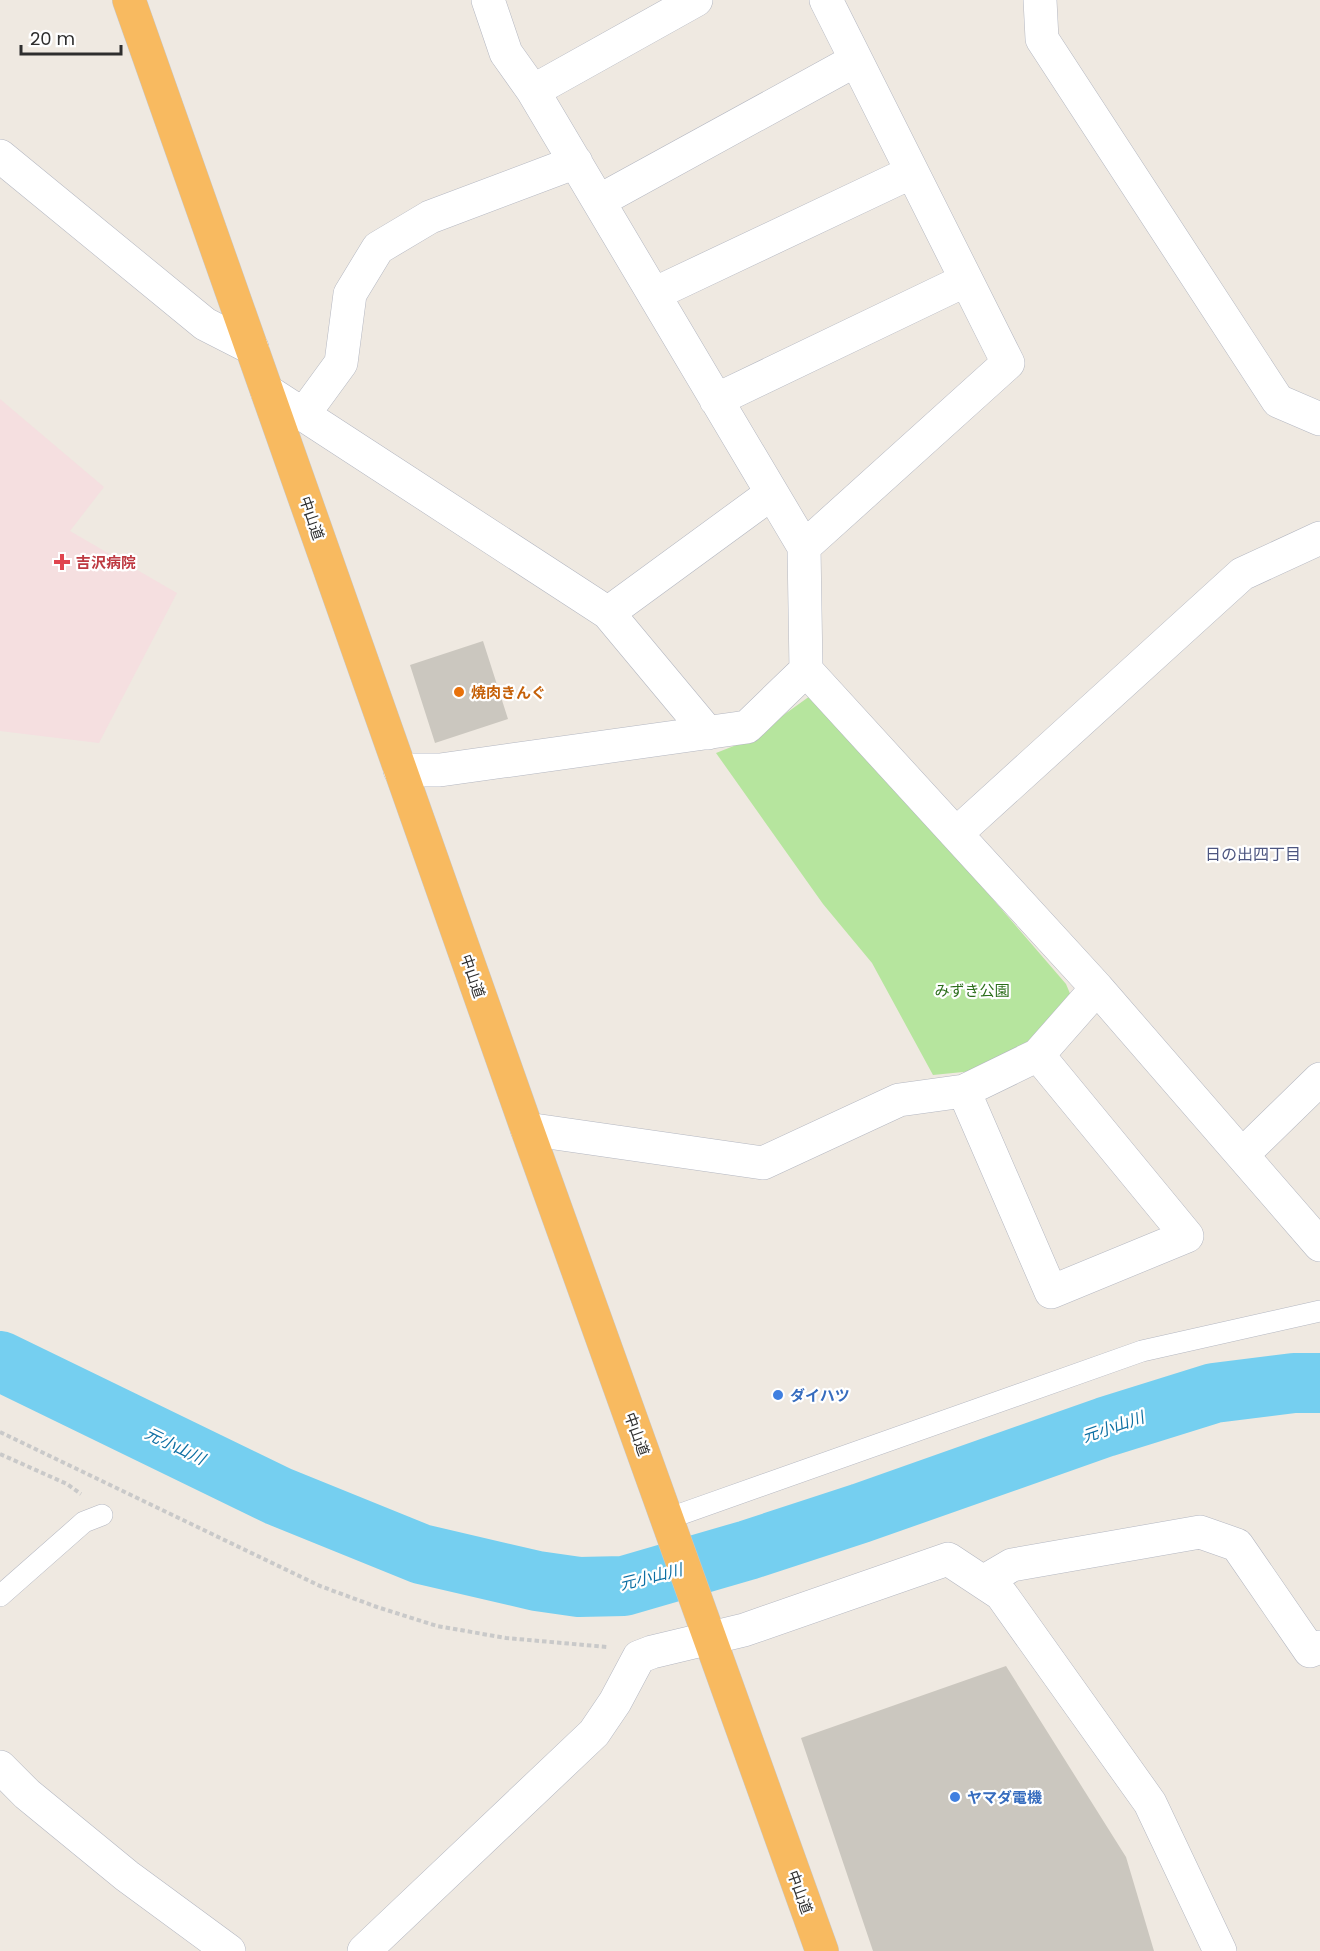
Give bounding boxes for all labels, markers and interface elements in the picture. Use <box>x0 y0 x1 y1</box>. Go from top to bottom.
scale bar <box>21 18 122 56</box>
text: 20 m <box>30 26 75 51</box>
street label: 中山道 <box>295 493 329 543</box>
place label: 吉沢病院 <box>76 552 136 573</box>
marker: 吉沢病院 <box>53 553 71 571</box>
place label: 焼肉きんぐ <box>471 682 546 703</box>
marker: 焼肉きんぐ <box>452 685 466 699</box>
district label: 日の出四丁目 <box>1205 843 1301 866</box>
street label: 中山道 <box>456 951 490 1001</box>
park label: みずき公園 <box>934 980 1010 1001</box>
place label: ダイハツ <box>790 1385 850 1406</box>
marker: ダイハツ <box>771 1388 785 1402</box>
water label: 元小山川 <box>1079 1405 1149 1448</box>
street label: 中山道 <box>619 1409 655 1459</box>
water label: 元小山川 <box>141 1422 211 1471</box>
water label: 元小山川 <box>617 1558 687 1596</box>
place label: ヤマダ電機 <box>967 1787 1042 1808</box>
marker: ヤマダ電機 <box>948 1790 962 1804</box>
street label: 中山道 <box>782 1867 818 1917</box>

